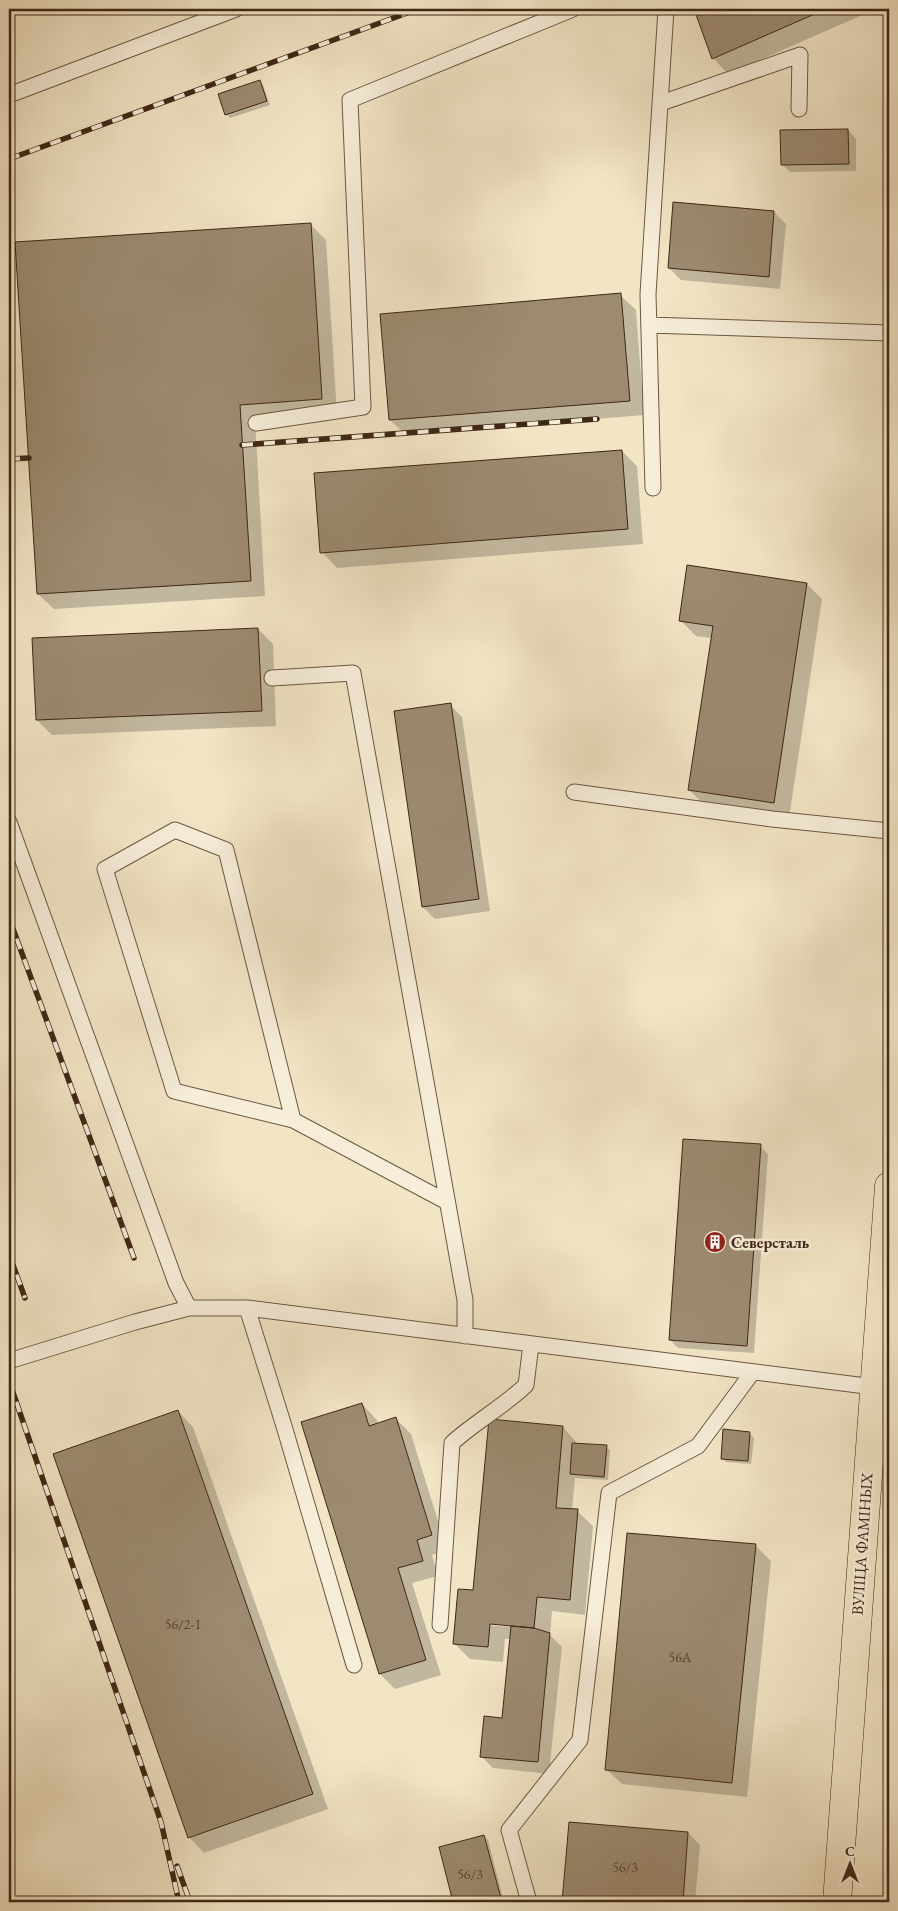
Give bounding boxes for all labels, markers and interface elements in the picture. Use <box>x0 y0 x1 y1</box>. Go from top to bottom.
building icon: Северсталь <box>703 1230 727 1254</box>
place label: Северсталь <box>731 1232 810 1253</box>
street label: ВУЛІЦА ФАМІНЫХ <box>847 1472 877 1616</box>
house number: 56/2-1 <box>165 1615 201 1633</box>
house number: 56А <box>668 1648 692 1666</box>
north arrow <box>826 1838 876 1888</box>
text: С <box>845 1842 855 1860</box>
house number: 56/3 <box>612 1858 638 1876</box>
house number: 56/3 <box>457 1865 483 1883</box>

